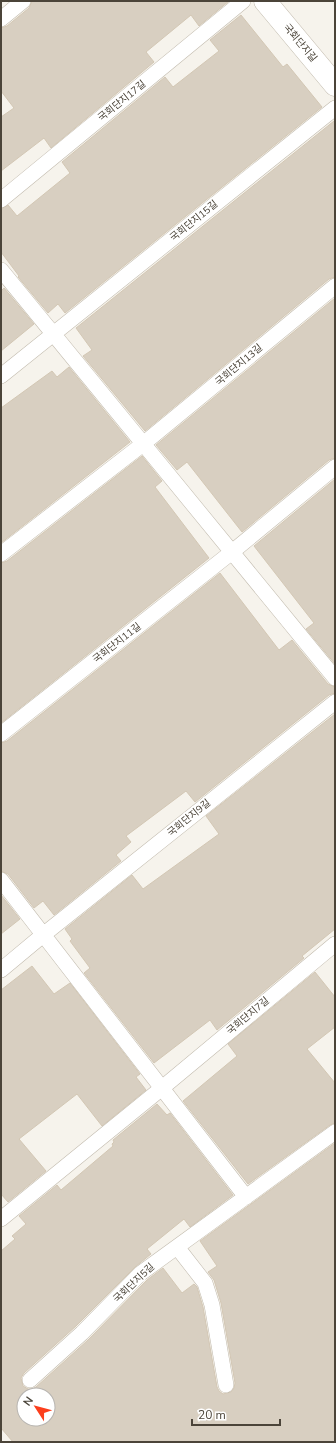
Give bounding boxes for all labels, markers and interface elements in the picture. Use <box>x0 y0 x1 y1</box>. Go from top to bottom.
street label: 국회단지길 <box>280 21 320 65</box>
street label: 국회단지17길 <box>95 77 149 125</box>
street label: 국회단지15길 <box>167 197 221 245</box>
street label: 국회단지13길 <box>212 341 266 389</box>
street label: 국회단지11길 <box>90 620 144 666</box>
street label: 국회단지9길 <box>164 796 214 840</box>
street label: 국회단지7길 <box>224 994 272 1038</box>
street label: 국회단지5길 <box>110 1260 158 1306</box>
north arrow <box>16 1387 56 1427</box>
text: N <box>20 1394 37 1409</box>
scale bar <box>192 1401 280 1427</box>
text: 20 m <box>198 1407 226 1423</box>

